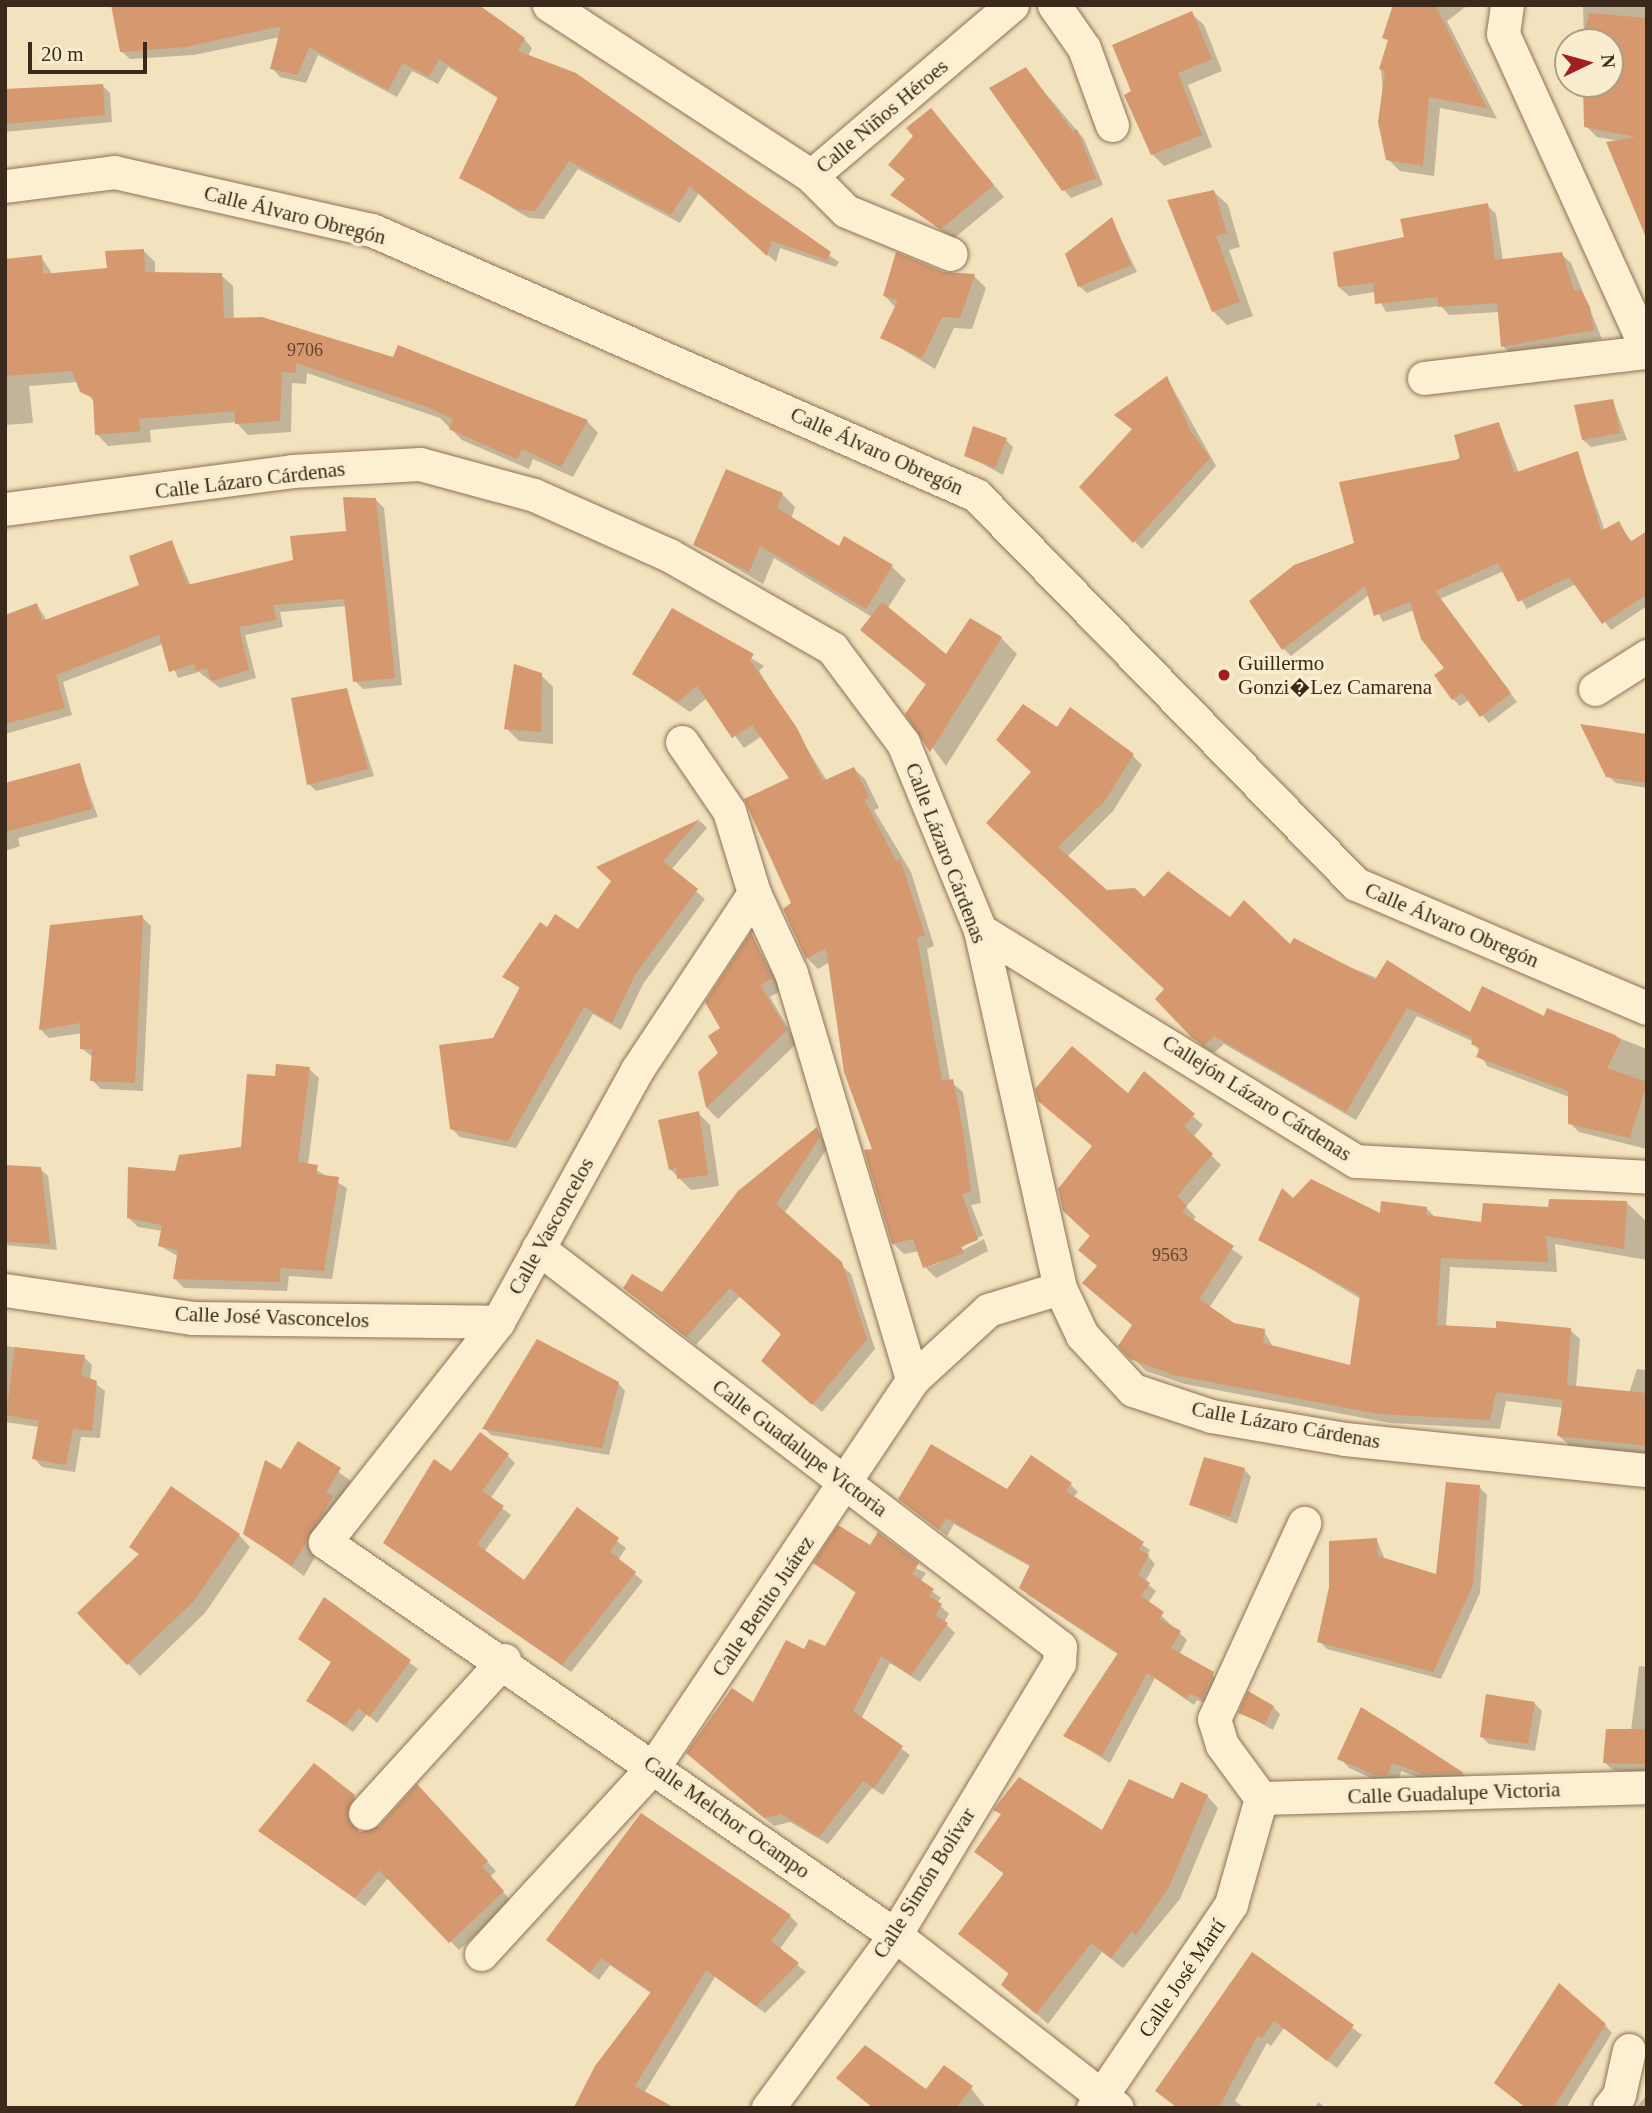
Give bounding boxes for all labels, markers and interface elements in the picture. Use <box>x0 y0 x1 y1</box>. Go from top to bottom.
scale bar <box>32 28 150 72</box>
north arrow <box>1554 28 1624 98</box>
text: 20 m <box>41 42 84 66</box>
street label: Calle Niños Héroes <box>811 53 953 179</box>
text: N <box>1597 54 1619 69</box>
street label: Calle Álvaro Obregón <box>201 180 389 250</box>
house number: 9706 <box>287 339 323 361</box>
street label: Calle Álvaro Obregón <box>787 402 967 500</box>
street label: Calle Lázaro Cárdenas <box>154 456 346 504</box>
place label: Guillermo Gonzi�Lez Camarena <box>1238 650 1432 700</box>
marker: Guillermo Gonzi�Lez Camarena <box>1216 667 1232 683</box>
street label: Calle Lázaro Cárdenas <box>900 759 992 947</box>
street label: Calle Álvaro Obregón <box>1361 877 1543 973</box>
street label: Callejón Lázaro Cárdenas <box>1158 1030 1356 1166</box>
street label: Calle Vasconcelos <box>503 1153 599 1299</box>
house number: 9563 <box>1152 1244 1188 1266</box>
street label: Calle José Vasconcelos <box>174 1301 370 1333</box>
street label: Calle Guadalupe Victoria <box>707 1374 893 1522</box>
street label: Calle Lázaro Cárdenas <box>1190 1396 1382 1454</box>
street label: Calle Benito Juárez <box>707 1531 819 1681</box>
street label: Calle Melchor Ocampo <box>639 1750 815 1884</box>
street label: Calle Guadalupe Victoria <box>1347 1777 1561 1809</box>
street label: Calle Simón Bolívar <box>868 1803 980 1963</box>
street label: Calle José Martí <box>1133 1914 1231 2042</box>

